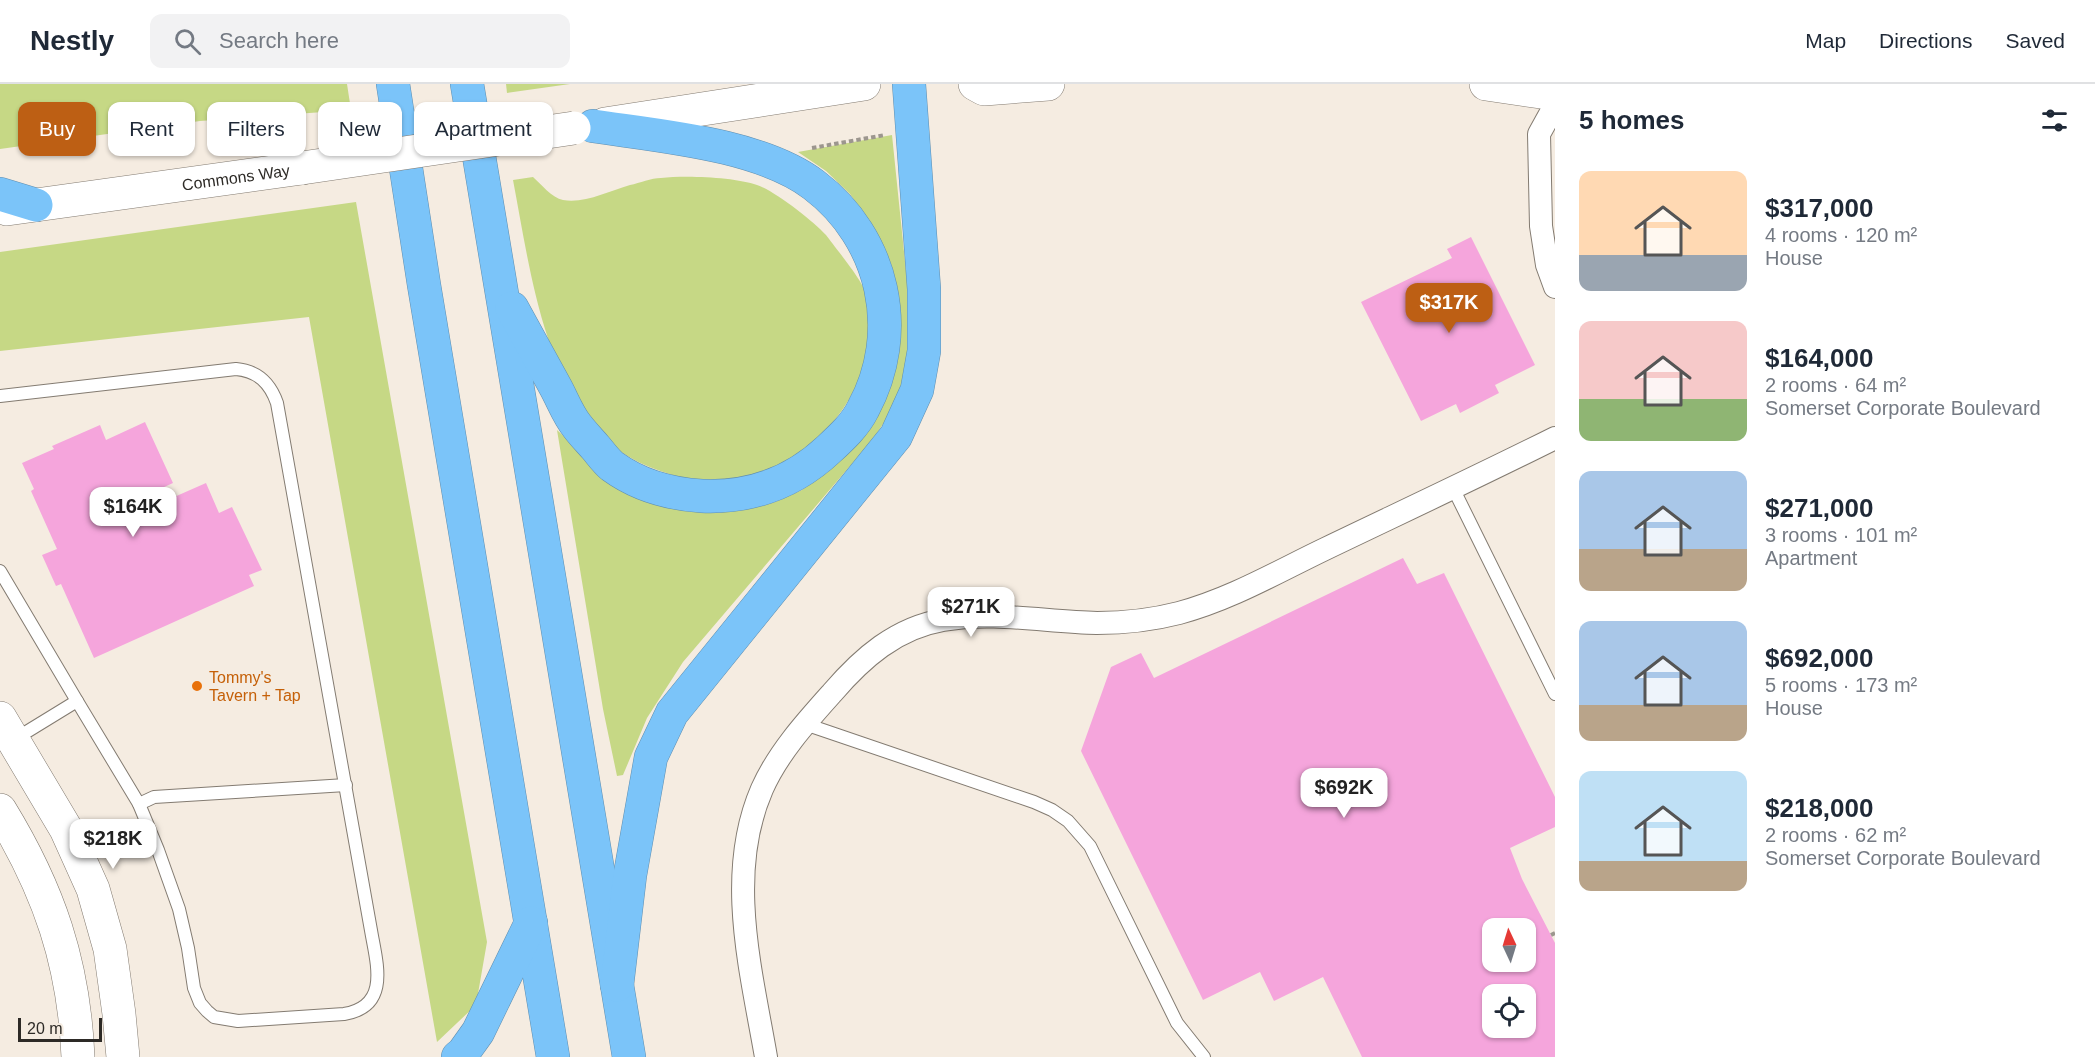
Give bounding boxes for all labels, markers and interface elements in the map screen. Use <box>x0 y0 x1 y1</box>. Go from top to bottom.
search box <box>150 14 570 68</box>
text: Nestly <box>30 25 114 56</box>
icon: search <box>171 25 204 58</box>
text: Search here <box>219 28 339 53</box>
text: Map <box>1805 29 1846 52</box>
text: Directions <box>1879 29 1972 52</box>
text: Saved <box>2005 29 2065 52</box>
chip: Buy <box>18 102 96 156</box>
chip: Rent <box>108 102 195 156</box>
chip: Filters <box>207 102 306 156</box>
chip: New <box>318 102 402 156</box>
chip: Apartment <box>414 102 553 156</box>
icon: filters <box>2038 104 2071 137</box>
text: 5 homes <box>1579 105 1685 135</box>
street label: Commons Way <box>181 162 291 194</box>
text: $317,000 <box>1765 193 1873 223</box>
icon: home <box>1627 195 1699 267</box>
text: 4 rooms · 120 m² <box>1765 224 1917 246</box>
text: House <box>1765 247 1823 269</box>
pin: $317K <box>1407 283 1491 334</box>
text: $317K <box>1420 291 1478 313</box>
text: $164,000 <box>1765 343 1873 373</box>
icon: home <box>1627 345 1699 417</box>
text: 2 rooms · 64 m² <box>1765 374 1906 396</box>
text: Somerset Corporate Boulevard <box>1765 397 2041 419</box>
pin: $164K <box>91 487 175 538</box>
text: $271,000 <box>1765 493 1873 523</box>
text: $164K <box>104 495 162 517</box>
icon: home <box>1627 495 1699 567</box>
text: 3 rooms · 101 m² <box>1765 524 1917 546</box>
text: Apartment <box>1765 547 1857 569</box>
pin: $271K <box>929 587 1013 638</box>
text: $271K <box>942 595 1000 617</box>
text: $692,000 <box>1765 643 1873 673</box>
icon: home <box>1627 645 1699 717</box>
place label: Tommy's Tavern + Tap <box>209 669 301 704</box>
text: 5 rooms · 173 m² <box>1765 674 1917 696</box>
marker: Tommy's Tavern + Tap <box>190 679 204 693</box>
text: House <box>1765 697 1823 719</box>
pin: $692K <box>1302 768 1386 819</box>
text: $692K <box>1315 776 1373 798</box>
text: $218,000 <box>1765 793 1873 823</box>
icon: home <box>1627 795 1699 867</box>
pin: $218K <box>71 819 155 870</box>
text: 2 rooms · 62 m² <box>1765 824 1906 846</box>
text: $218K <box>84 827 142 849</box>
text: Somerset Corporate Boulevard <box>1765 847 2041 869</box>
north arrow <box>1482 918 1536 972</box>
map controls <box>1482 918 1536 1038</box>
button: locate <box>1482 984 1536 1038</box>
scale bar <box>18 1015 102 1042</box>
text: 20 m <box>27 1020 63 1037</box>

